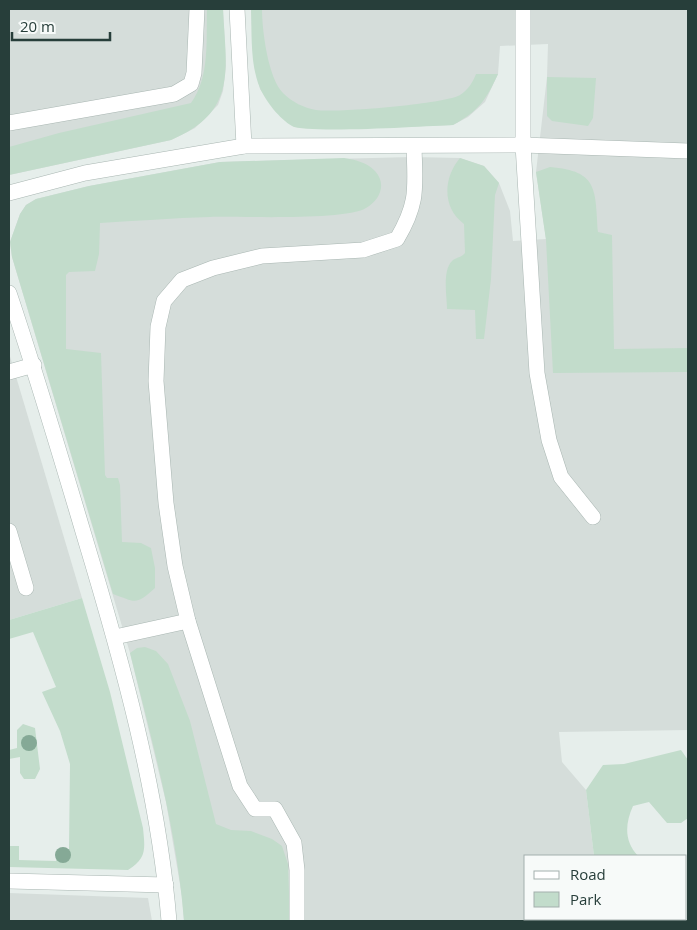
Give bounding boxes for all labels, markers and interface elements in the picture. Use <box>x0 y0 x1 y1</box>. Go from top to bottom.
scale bar <box>12 10 110 42</box>
text: 20 m <box>20 16 55 36</box>
legend <box>524 855 687 920</box>
text: Road <box>570 864 606 884</box>
text: Park <box>570 889 601 909</box>

